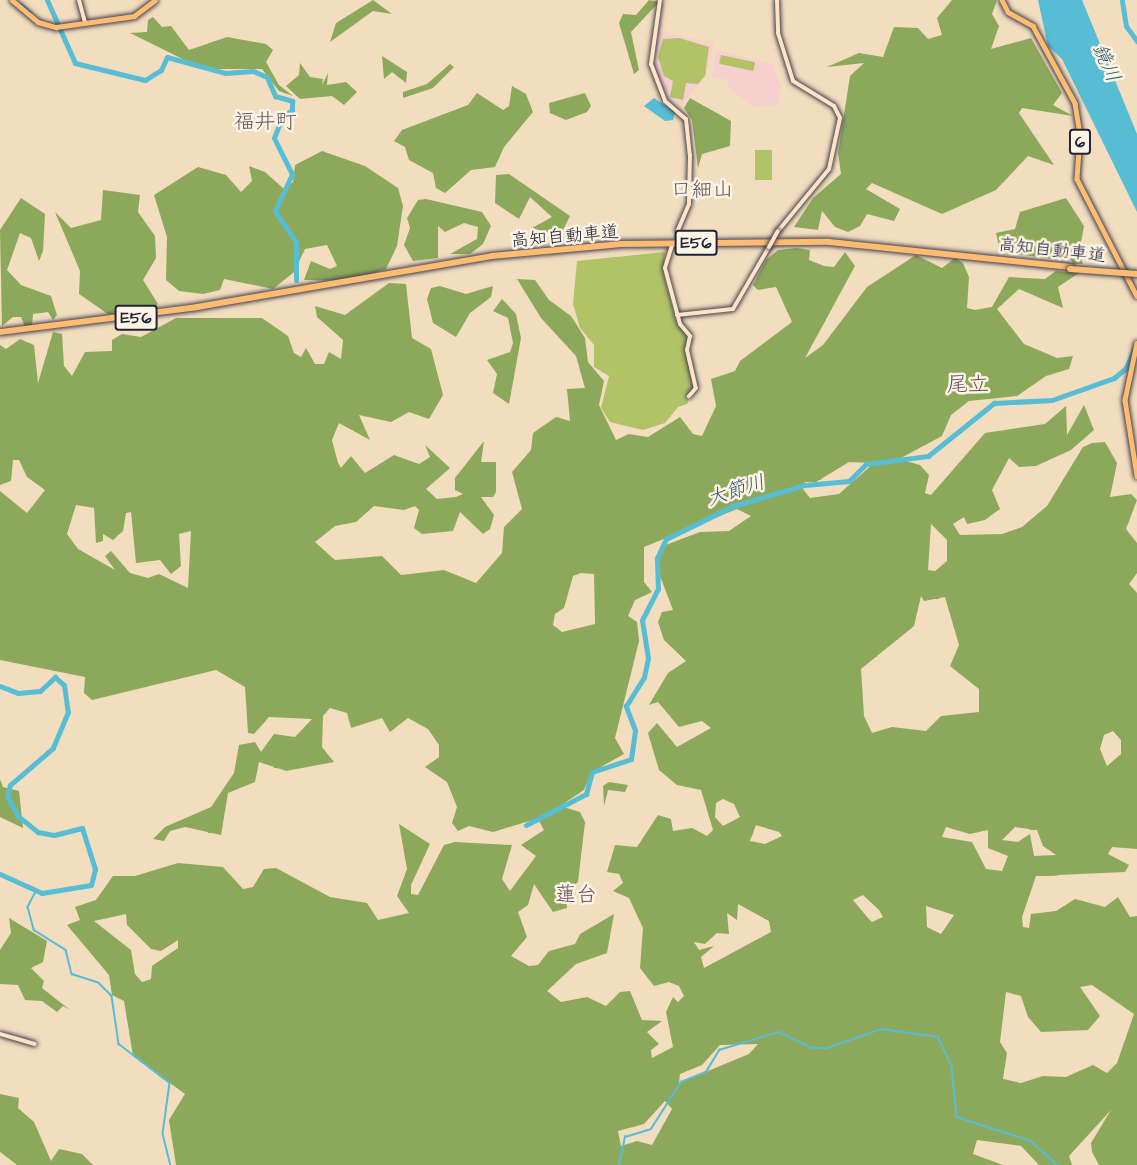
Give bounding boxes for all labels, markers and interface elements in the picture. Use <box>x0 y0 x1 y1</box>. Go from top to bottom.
water label: 鏡川 <box>1087 40 1125 86</box>
district label: 福井町 <box>234 109 296 135</box>
road number: 6 <box>1068 129 1092 155</box>
district label: 口細山 <box>671 177 733 203</box>
street label: 高知自動車道 <box>510 222 620 252</box>
road number: E56 <box>674 230 718 256</box>
street label: 高知自動車道 <box>997 235 1107 267</box>
road number: E56 <box>114 305 158 331</box>
district label: 尾立 <box>947 372 989 398</box>
water label: 大節川 <box>704 470 768 512</box>
district label: 蓮台 <box>555 882 597 908</box>

